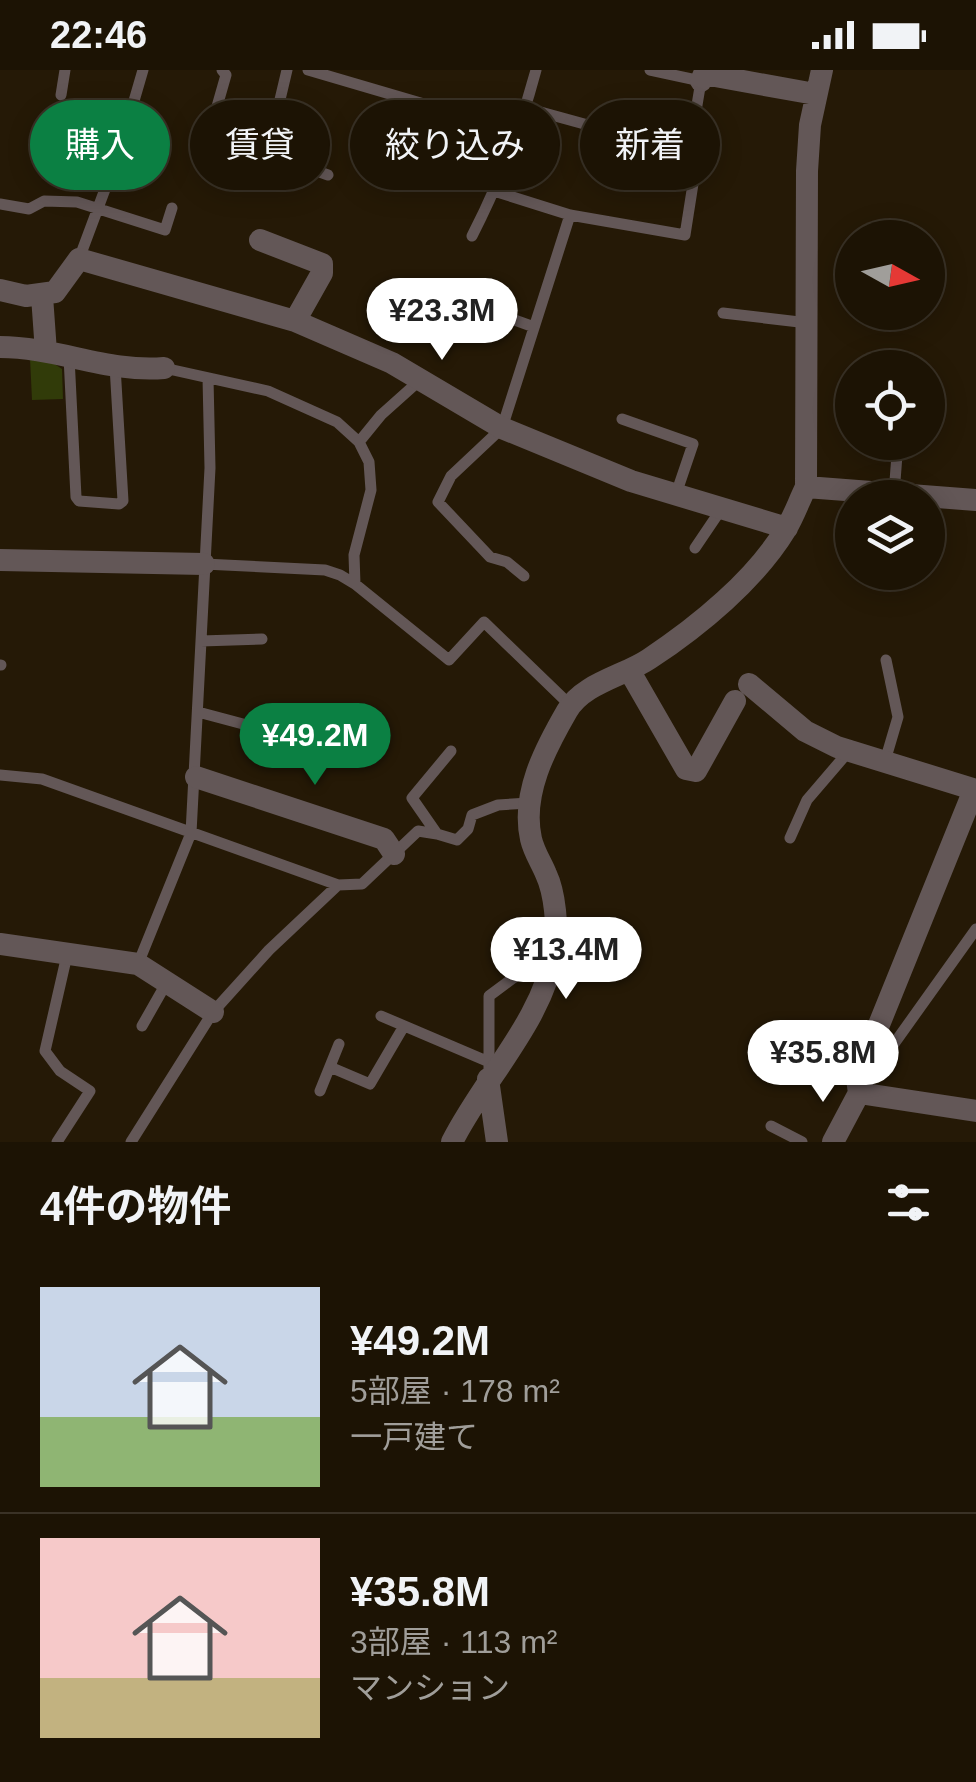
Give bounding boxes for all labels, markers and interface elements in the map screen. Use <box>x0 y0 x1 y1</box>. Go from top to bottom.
text: 22:46 <box>50 14 147 56</box>
chip: 購入 <box>30 100 170 190</box>
chip: 賃貸 <box>190 100 330 190</box>
chip: 絞り込み <box>350 100 560 190</box>
chip: 新着 <box>580 100 720 190</box>
north arrow <box>835 220 945 330</box>
map controls <box>835 220 945 590</box>
pin: ¥23.3M <box>361 278 523 363</box>
text: ¥23.3M <box>389 292 495 328</box>
button: locate <box>835 350 945 460</box>
button: layers <box>835 480 945 590</box>
pin: ¥49.2M <box>234 703 396 788</box>
text: ¥49.2M <box>262 717 368 753</box>
pin: ¥13.4M <box>485 917 647 1002</box>
text: ¥13.4M <box>513 931 619 967</box>
pin: ¥35.8M <box>742 1020 904 1105</box>
text: ¥35.8M <box>770 1034 876 1070</box>
icon: filters <box>881 1175 936 1230</box>
text: 4件の物件 <box>40 1183 231 1230</box>
text: ¥49.2M <box>350 1317 490 1364</box>
icon: home <box>120 1327 240 1447</box>
text: 5部屋 · 178 m² <box>350 1373 560 1409</box>
text: 一戸建て <box>350 1419 478 1455</box>
text: ¥35.8M <box>350 1568 490 1615</box>
icon: home <box>120 1578 240 1698</box>
text: 3部屋 · 113 m² <box>350 1624 557 1660</box>
text: マンション <box>350 1670 510 1706</box>

